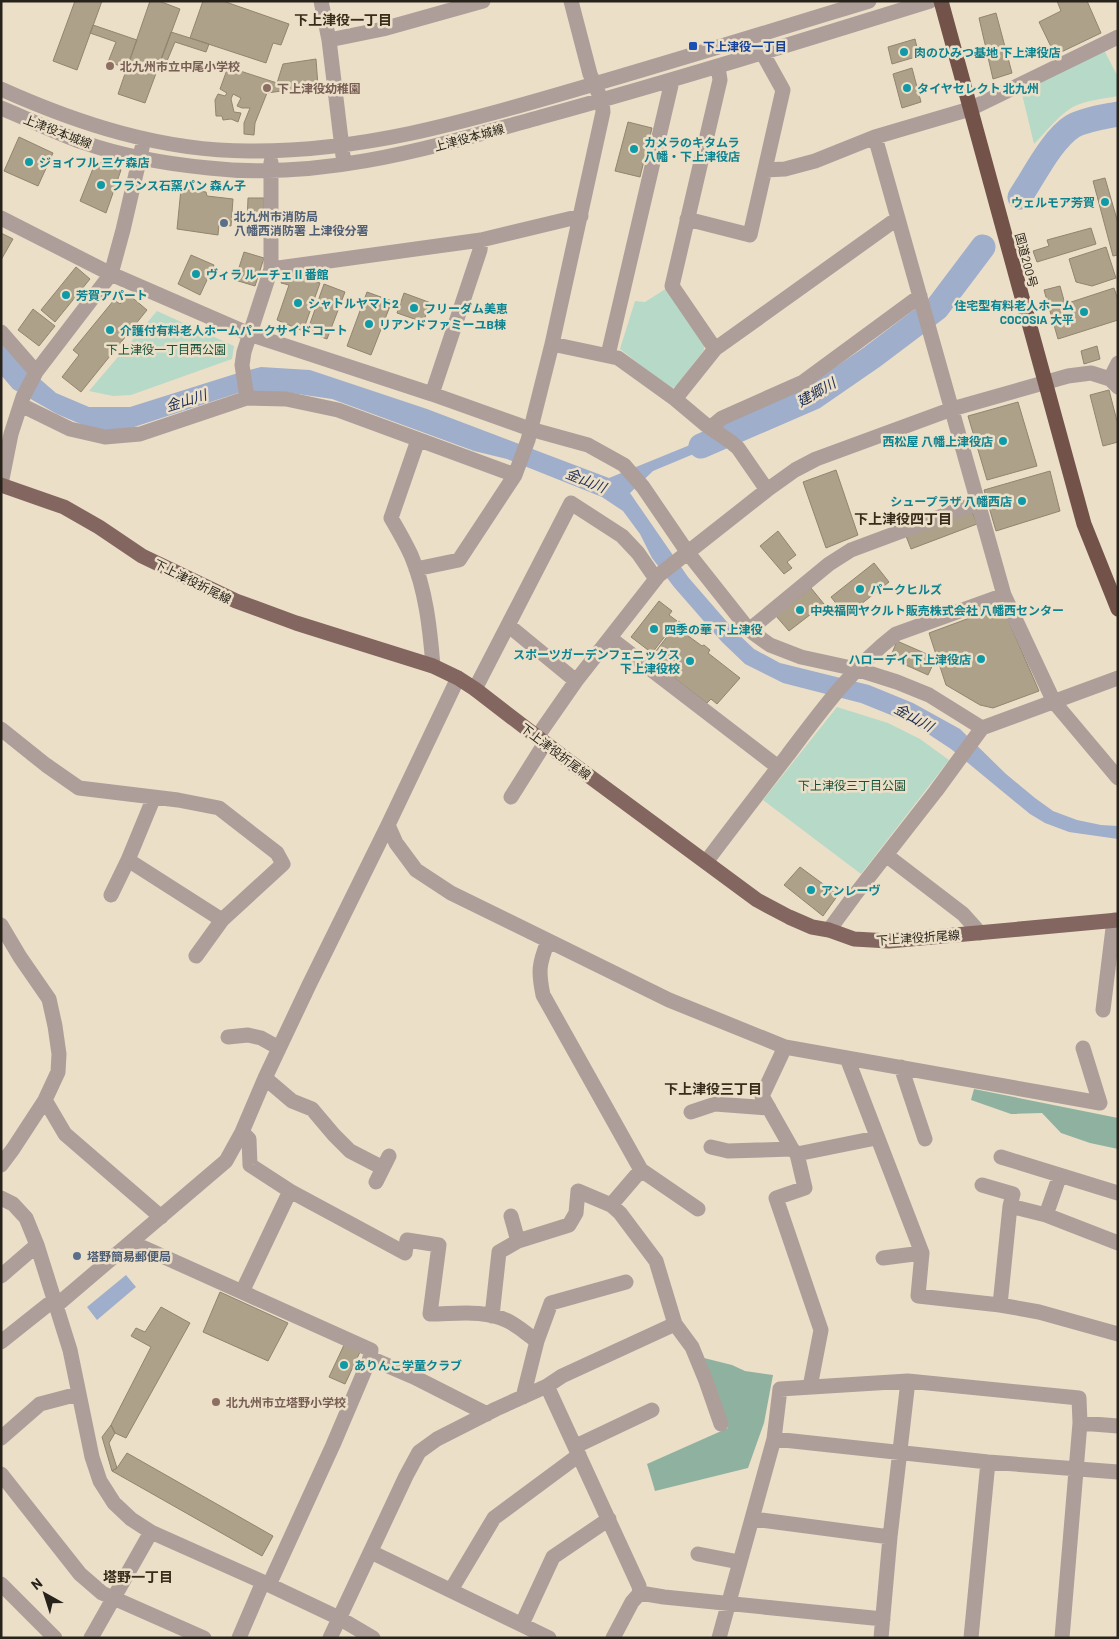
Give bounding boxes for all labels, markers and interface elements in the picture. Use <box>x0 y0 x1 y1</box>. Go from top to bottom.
district label: 下上津役一丁目 <box>294 11 392 28</box>
place label: 下上津役一丁目 <box>703 39 787 53</box>
marker: 下上津役一丁目 <box>687 40 699 52</box>
place label: 肉のひみつ基地 下上津役店 <box>914 45 1060 59</box>
marker: 肉のひみつ基地 下上津役店 <box>898 46 910 58</box>
place label: 北九州市立中尾小学校 <box>120 59 240 73</box>
marker: 北九州市立中尾小学校 <box>104 60 116 72</box>
place label: 下上津役幼稚園 <box>277 81 361 95</box>
place label: タイヤセレクト 北九州 <box>917 81 1039 95</box>
marker: 下上津役幼稚園 <box>261 82 273 94</box>
marker: タイヤセレクト 北九州 <box>901 82 913 94</box>
street label: 上津役本城線 <box>22 112 94 150</box>
street label: 上津役本城線 <box>432 121 506 153</box>
place label: カメラのキタムラ 八幡・下上津役店 <box>644 135 740 163</box>
marker: カメラのキタムラ 八幡・下上津役店 <box>628 143 640 155</box>
place label: ジョイフル 三ケ森店 <box>39 155 149 169</box>
marker: ジョイフル 三ケ森店 <box>23 156 35 168</box>
place label: フランス石窯パン 森ん子 <box>111 178 246 192</box>
marker: フランス石窯パン 森ん子 <box>95 179 107 191</box>
place label: ウェルモア芳賀 <box>1011 195 1095 209</box>
marker: ウェルモア芳賀 <box>1099 196 1111 208</box>
place label: 北九州市消防局 八幡西消防署 上津役分署 <box>234 209 368 237</box>
marker: 北九州市消防局 八幡西消防署 上津役分署 <box>218 217 230 229</box>
street label: 国道200号 <box>1013 231 1041 289</box>
place label: ヴィラ ルーチェⅡ番館 <box>206 267 328 281</box>
marker: ヴィラ ルーチェⅡ番館 <box>190 268 202 280</box>
place label: 芳賀アパート <box>76 288 148 302</box>
marker: 芳賀アパート <box>60 289 72 301</box>
place label: シャトルヤマト2 <box>308 296 399 310</box>
marker: シャトルヤマト2 <box>292 297 304 309</box>
place label: 住宅型有料老人ホーム COCOSIA 大平 <box>954 298 1074 326</box>
place label: フリーダム美恵 <box>424 301 508 315</box>
marker: フリーダム美恵 <box>408 302 420 314</box>
marker: 住宅型有料老人ホーム COCOSIA 大平 <box>1078 306 1090 318</box>
place label: リアンドファミーユB棟 <box>379 317 506 331</box>
marker: リアンドファミーユB棟 <box>363 318 375 330</box>
place label: 介護付有料老人ホームパークサイドコート <box>120 323 348 337</box>
marker: 介護付有料老人ホームパークサイドコート <box>104 324 116 336</box>
park label: 下上津役一丁目西公園 <box>106 342 226 356</box>
water label: 建郷川 <box>794 373 840 410</box>
water label: 金山川 <box>163 385 210 414</box>
place label: 西松屋 八幡上津役店 <box>883 434 993 448</box>
marker: 西松屋 八幡上津役店 <box>997 435 1009 447</box>
water label: 金山川 <box>563 464 611 496</box>
place label: シュープラザ 八幡西店 <box>890 494 1012 508</box>
marker: シュープラザ 八幡西店 <box>1016 495 1028 507</box>
district label: 下上津役四丁目 <box>854 510 952 527</box>
street label: 下上津役折尾線 <box>152 556 234 606</box>
place label: パークヒルズ <box>870 582 942 596</box>
marker: パークヒルズ <box>854 583 866 595</box>
place label: 中央福岡ヤクルト販売株式会社 八幡西センター <box>810 603 1064 617</box>
marker: 中央福岡ヤクルト販売株式会社 八幡西センター <box>794 604 806 616</box>
place label: 四季の華 下上津役 <box>664 622 762 636</box>
marker: 四季の華 下上津役 <box>648 623 660 635</box>
place label: スポーツガーデンフェニックス 下上津役校 <box>513 647 680 675</box>
place label: ハローデイ 下上津役店 <box>849 652 971 666</box>
marker: ハローデイ 下上津役店 <box>975 653 987 665</box>
marker: スポーツガーデンフェニックス 下上津役校 <box>684 655 696 667</box>
water label: 金山川 <box>892 699 938 736</box>
street label: 下上津役折尾線 <box>518 720 594 782</box>
park label: 下上津役三丁目公園 <box>798 778 906 792</box>
place label: アンレーヴ <box>821 883 881 897</box>
marker: アンレーヴ <box>805 884 817 896</box>
street label: 下上津役折尾線 <box>876 927 960 947</box>
district label: 下上津役三丁目 <box>664 1080 762 1097</box>
place label: 塔野簡易郵便局 <box>87 1249 171 1263</box>
marker: 塔野簡易郵便局 <box>71 1250 83 1262</box>
place label: ありんこ学童クラブ <box>354 1358 462 1372</box>
marker: ありんこ学童クラブ <box>338 1359 350 1371</box>
place label: 北九州市立塔野小学校 <box>226 1395 346 1409</box>
marker: 北九州市立塔野小学校 <box>210 1396 222 1408</box>
district label: 塔野一丁目 <box>103 1568 173 1585</box>
north arrow <box>20 1569 70 1619</box>
text: N <box>28 1574 45 1593</box>

